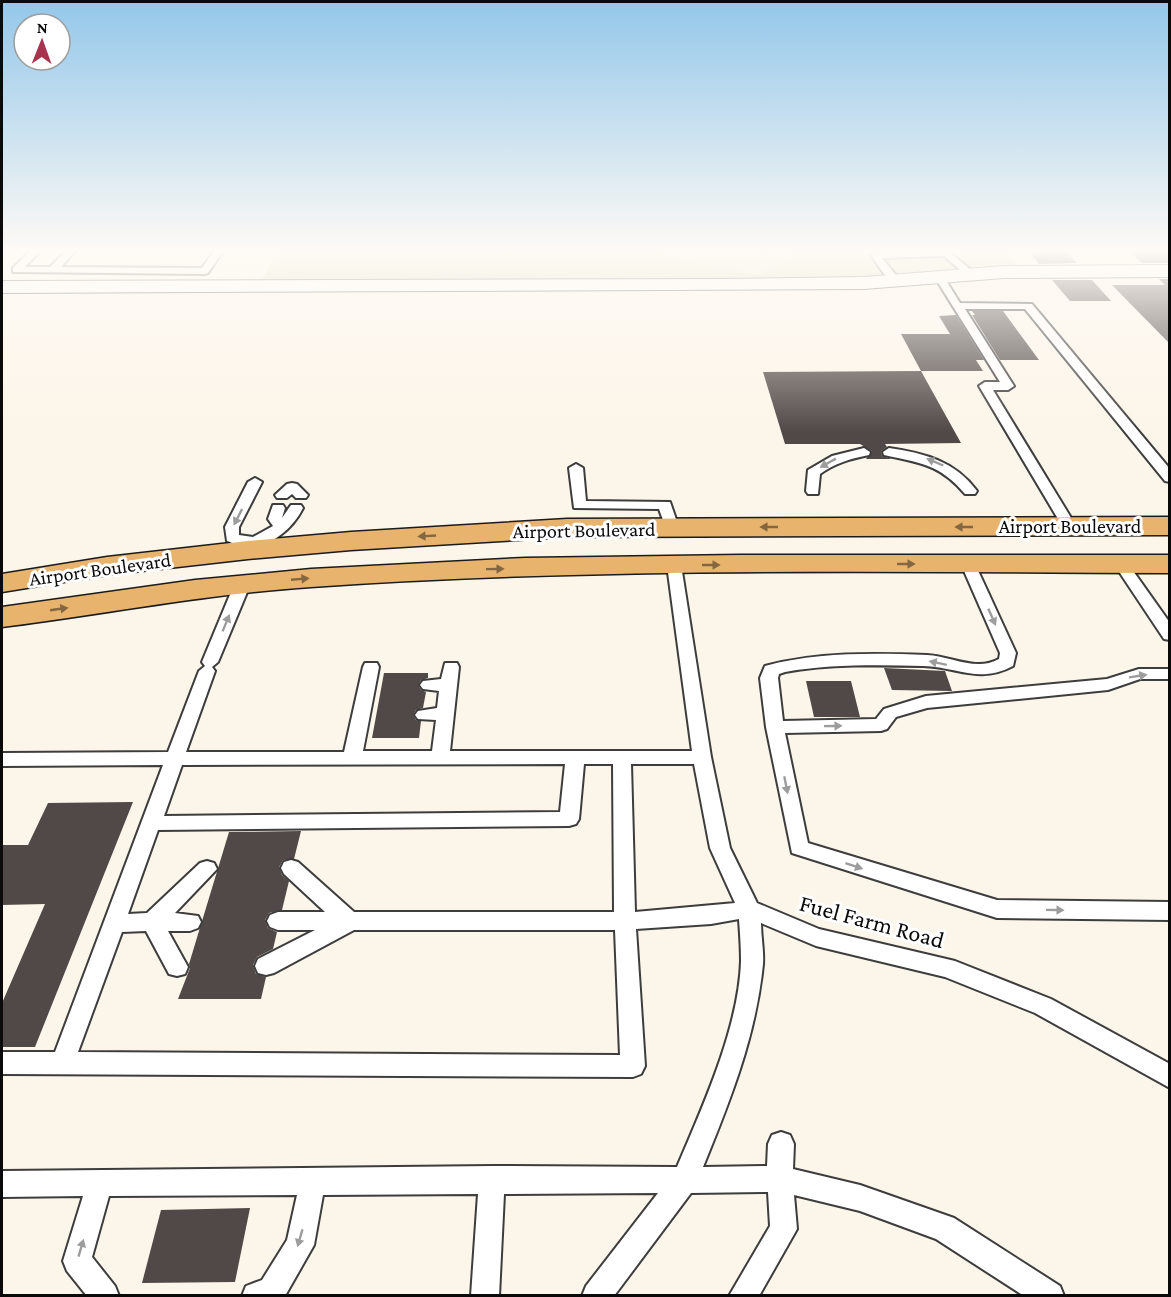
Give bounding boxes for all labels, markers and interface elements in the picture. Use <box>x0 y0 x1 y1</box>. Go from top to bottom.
north arrow <box>12 12 72 72</box>
text: N <box>37 19 48 36</box>
one-way arrow <box>820 457 836 468</box>
one-way arrow <box>925 457 943 467</box>
one-way arrow <box>233 508 242 525</box>
street label: Airport Boulevard <box>999 515 1142 538</box>
street label: Airport Boulevard <box>513 518 656 543</box>
one-way arrow <box>760 522 779 532</box>
one-way arrow <box>955 522 974 532</box>
one-way arrow <box>418 531 437 540</box>
street label: Airport Boulevard <box>28 548 173 591</box>
one-way arrow <box>896 559 915 569</box>
one-way arrow <box>701 560 720 570</box>
one-way arrow <box>485 564 504 573</box>
one-way arrow <box>291 574 310 584</box>
one-way arrow <box>50 604 69 614</box>
one-way arrow <box>987 609 997 627</box>
one-way arrow <box>222 614 231 632</box>
one-way arrow <box>929 658 948 668</box>
one-way arrow <box>1129 671 1148 680</box>
one-way arrow <box>824 721 843 731</box>
one-way arrow <box>782 775 791 794</box>
one-way arrow <box>845 862 863 871</box>
street label: Fuel Farm Road <box>797 889 948 953</box>
one-way arrow <box>1046 905 1065 914</box>
one-way arrow <box>295 1229 305 1247</box>
one-way arrow <box>77 1239 86 1257</box>

